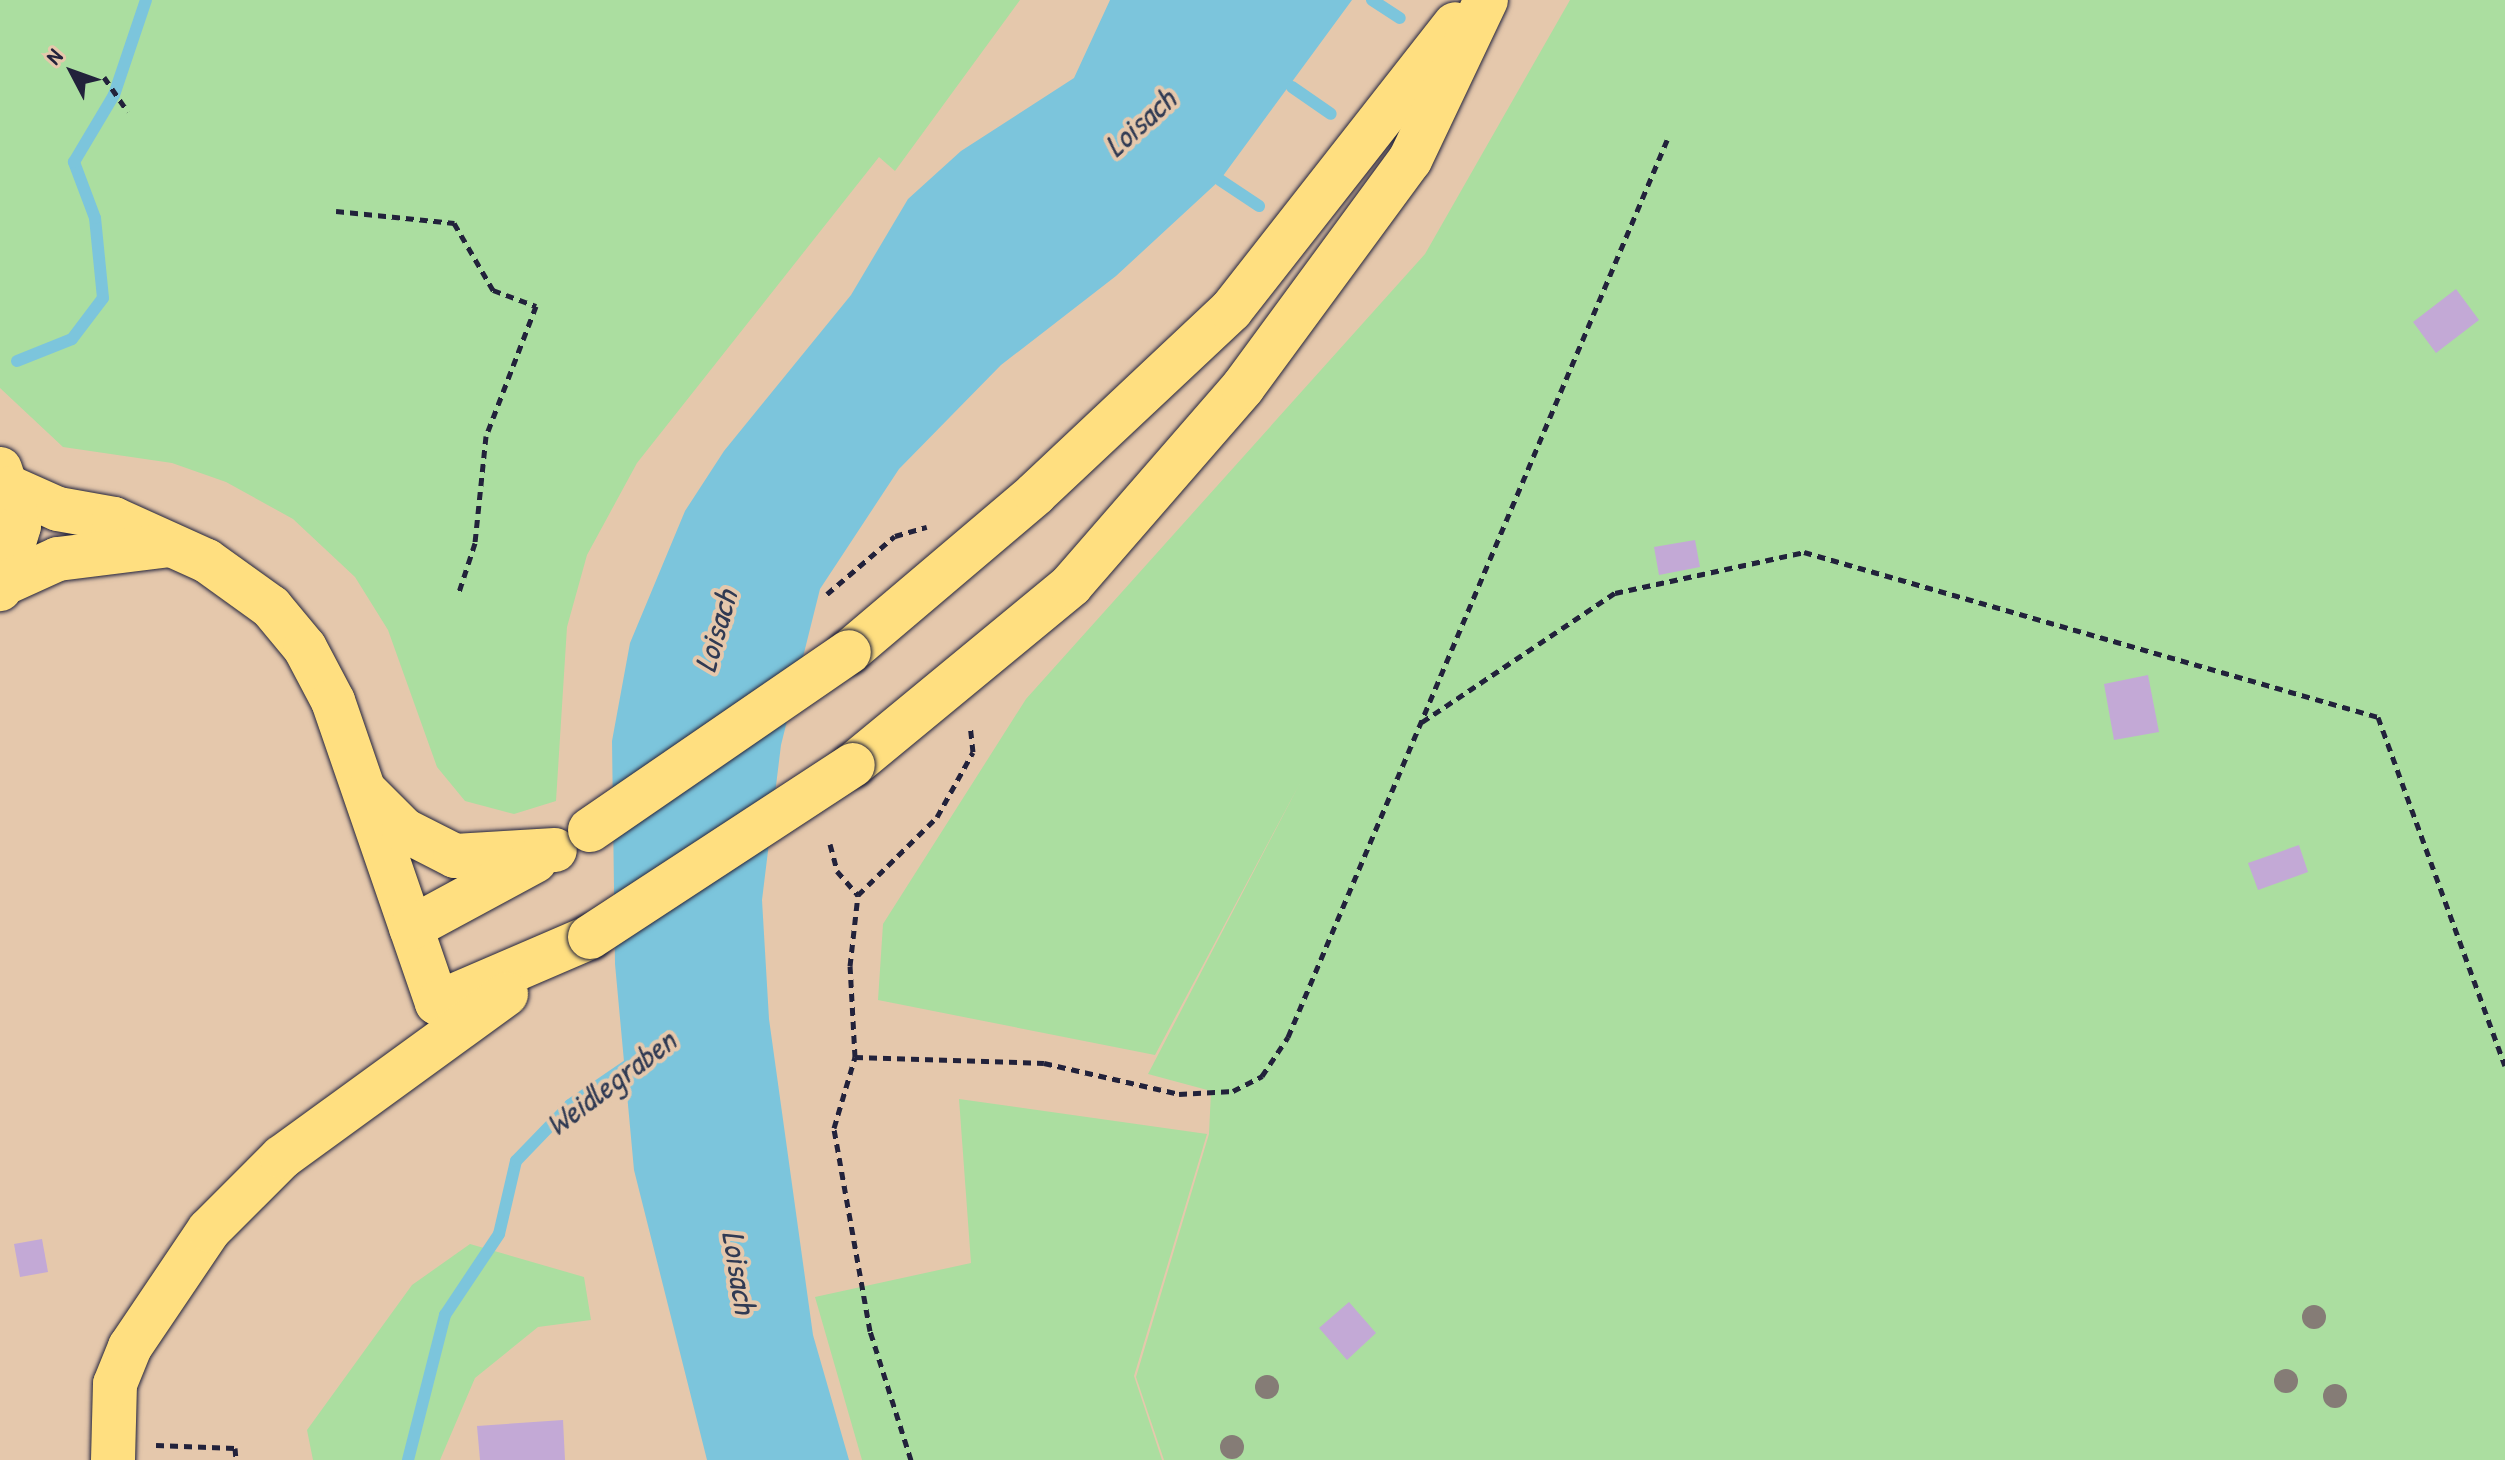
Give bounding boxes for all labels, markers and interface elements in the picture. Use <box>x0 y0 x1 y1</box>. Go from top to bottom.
north arrow <box>32 32 112 112</box>
text: N <box>39 42 69 71</box>
water label: Loisach <box>1096 81 1184 165</box>
water label: Loisach <box>686 586 746 676</box>
water label: Weidlegraben <box>538 1022 684 1144</box>
water label: Loisach <box>714 1228 764 1316</box>

